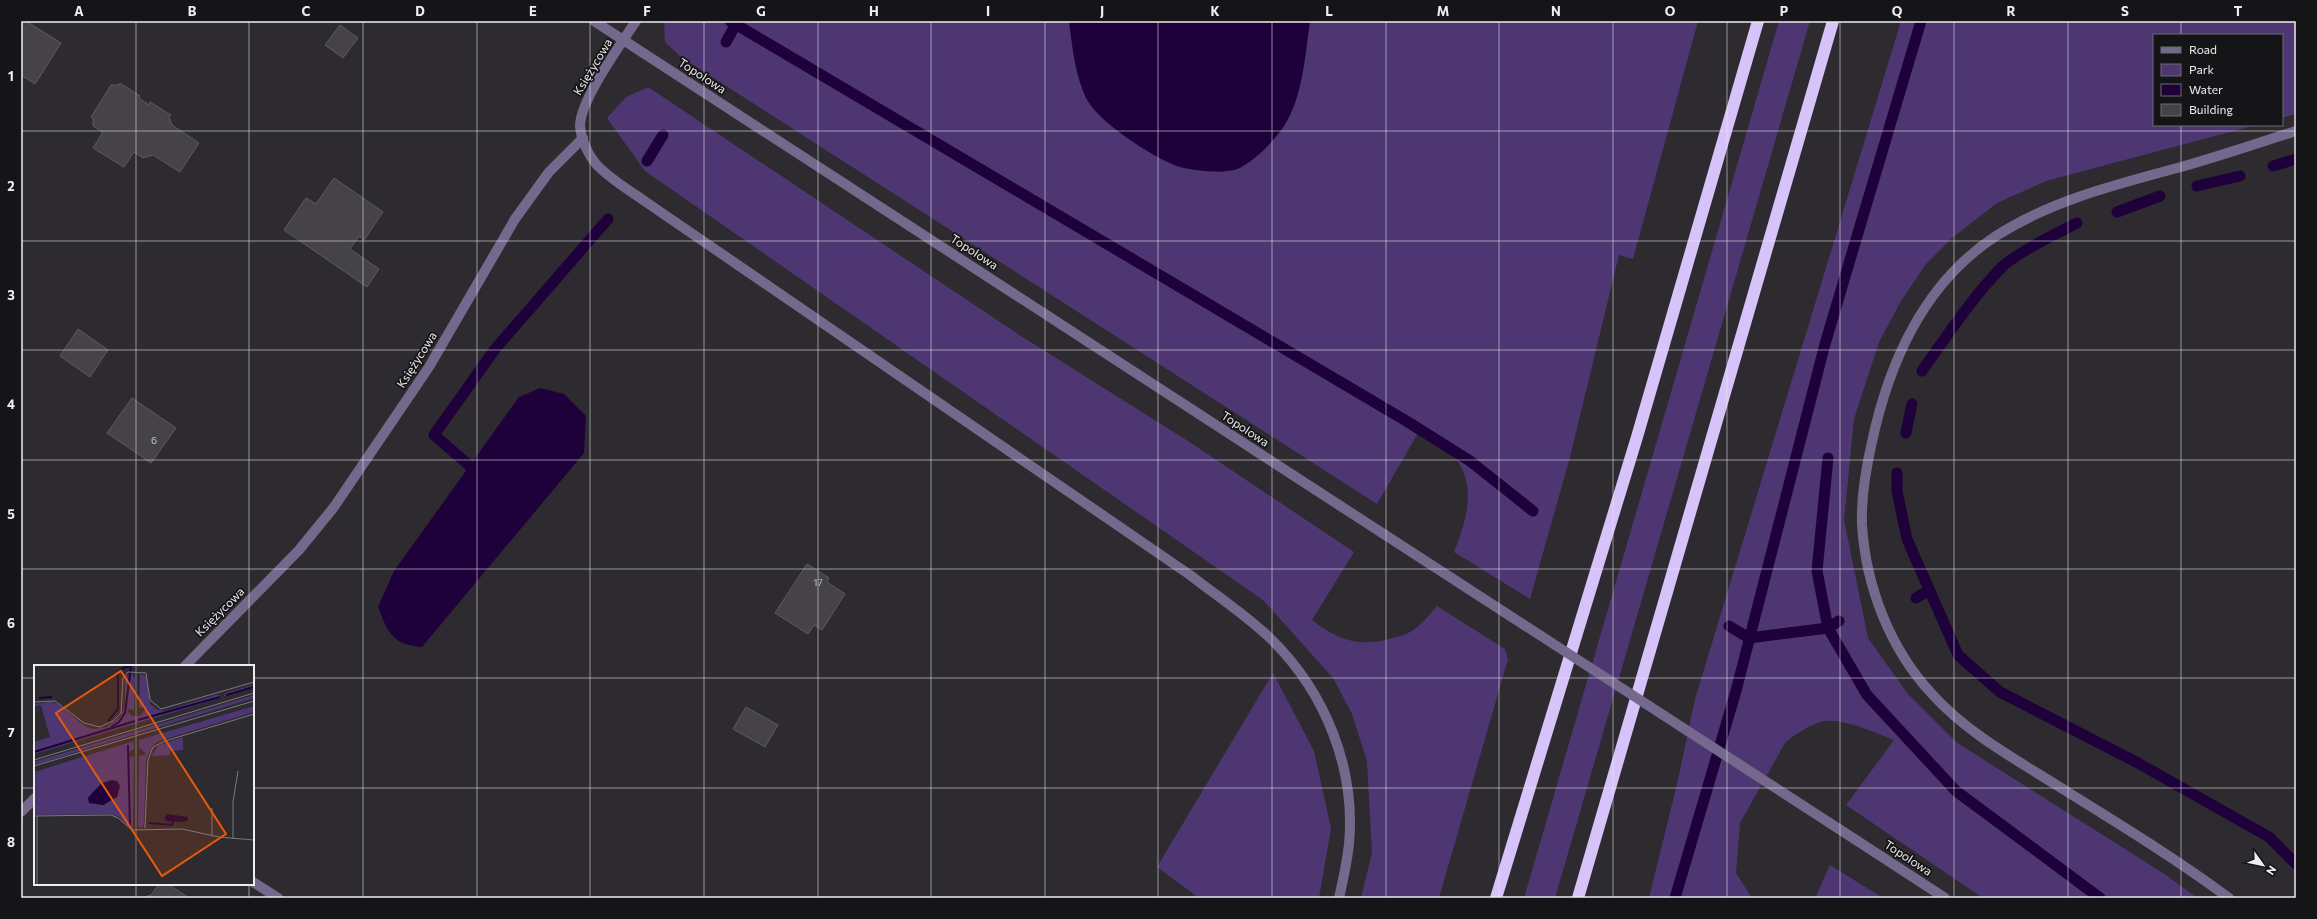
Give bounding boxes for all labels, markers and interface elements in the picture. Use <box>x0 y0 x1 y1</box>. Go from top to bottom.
text: A <box>74 3 84 19</box>
text: B <box>188 3 197 19</box>
text: C <box>302 3 311 19</box>
text: D <box>415 3 425 19</box>
text: E <box>529 3 537 19</box>
text: F <box>643 3 651 19</box>
text: G <box>756 3 766 19</box>
text: H <box>869 3 879 19</box>
text: I <box>986 3 990 19</box>
text: J <box>1100 3 1104 19</box>
text: K <box>1210 3 1220 19</box>
text: L <box>1325 3 1333 19</box>
text: M <box>1437 3 1449 19</box>
text: N <box>1551 3 1561 19</box>
text: O <box>1665 3 1676 19</box>
text: P <box>1780 3 1789 19</box>
text: Q <box>1892 3 1903 19</box>
text: R <box>2007 3 2016 19</box>
text: S <box>2121 3 2129 19</box>
text: T <box>2234 3 2243 19</box>
legend <box>2153 34 2283 126</box>
street label: Księżycowa <box>570 36 615 97</box>
text: Road <box>2189 42 2217 56</box>
street label: Topolowa <box>676 55 729 96</box>
text: Park <box>2189 62 2215 76</box>
text: 1 <box>8 68 14 84</box>
text: Water <box>2189 82 2223 96</box>
text: Building <box>2189 102 2233 116</box>
text: 2 <box>7 178 15 194</box>
street label: Topolowa <box>948 231 1001 272</box>
text: 3 <box>7 287 15 303</box>
street label: Księżycowa <box>393 329 439 390</box>
text: 4 <box>7 396 15 412</box>
street label: Topolowa <box>1219 408 1272 449</box>
house number: 6 <box>151 434 157 446</box>
text: 5 <box>7 506 15 522</box>
house number: 17 <box>813 576 823 588</box>
street label: Księżycowa <box>192 584 247 639</box>
text: 6 <box>7 615 15 631</box>
inset map <box>34 665 254 885</box>
text: 7 <box>7 724 15 740</box>
text: 8 <box>7 834 15 850</box>
street label: Topolowa <box>1882 837 1935 878</box>
north arrow <box>2243 845 2283 885</box>
text: N <box>2264 864 2280 878</box>

